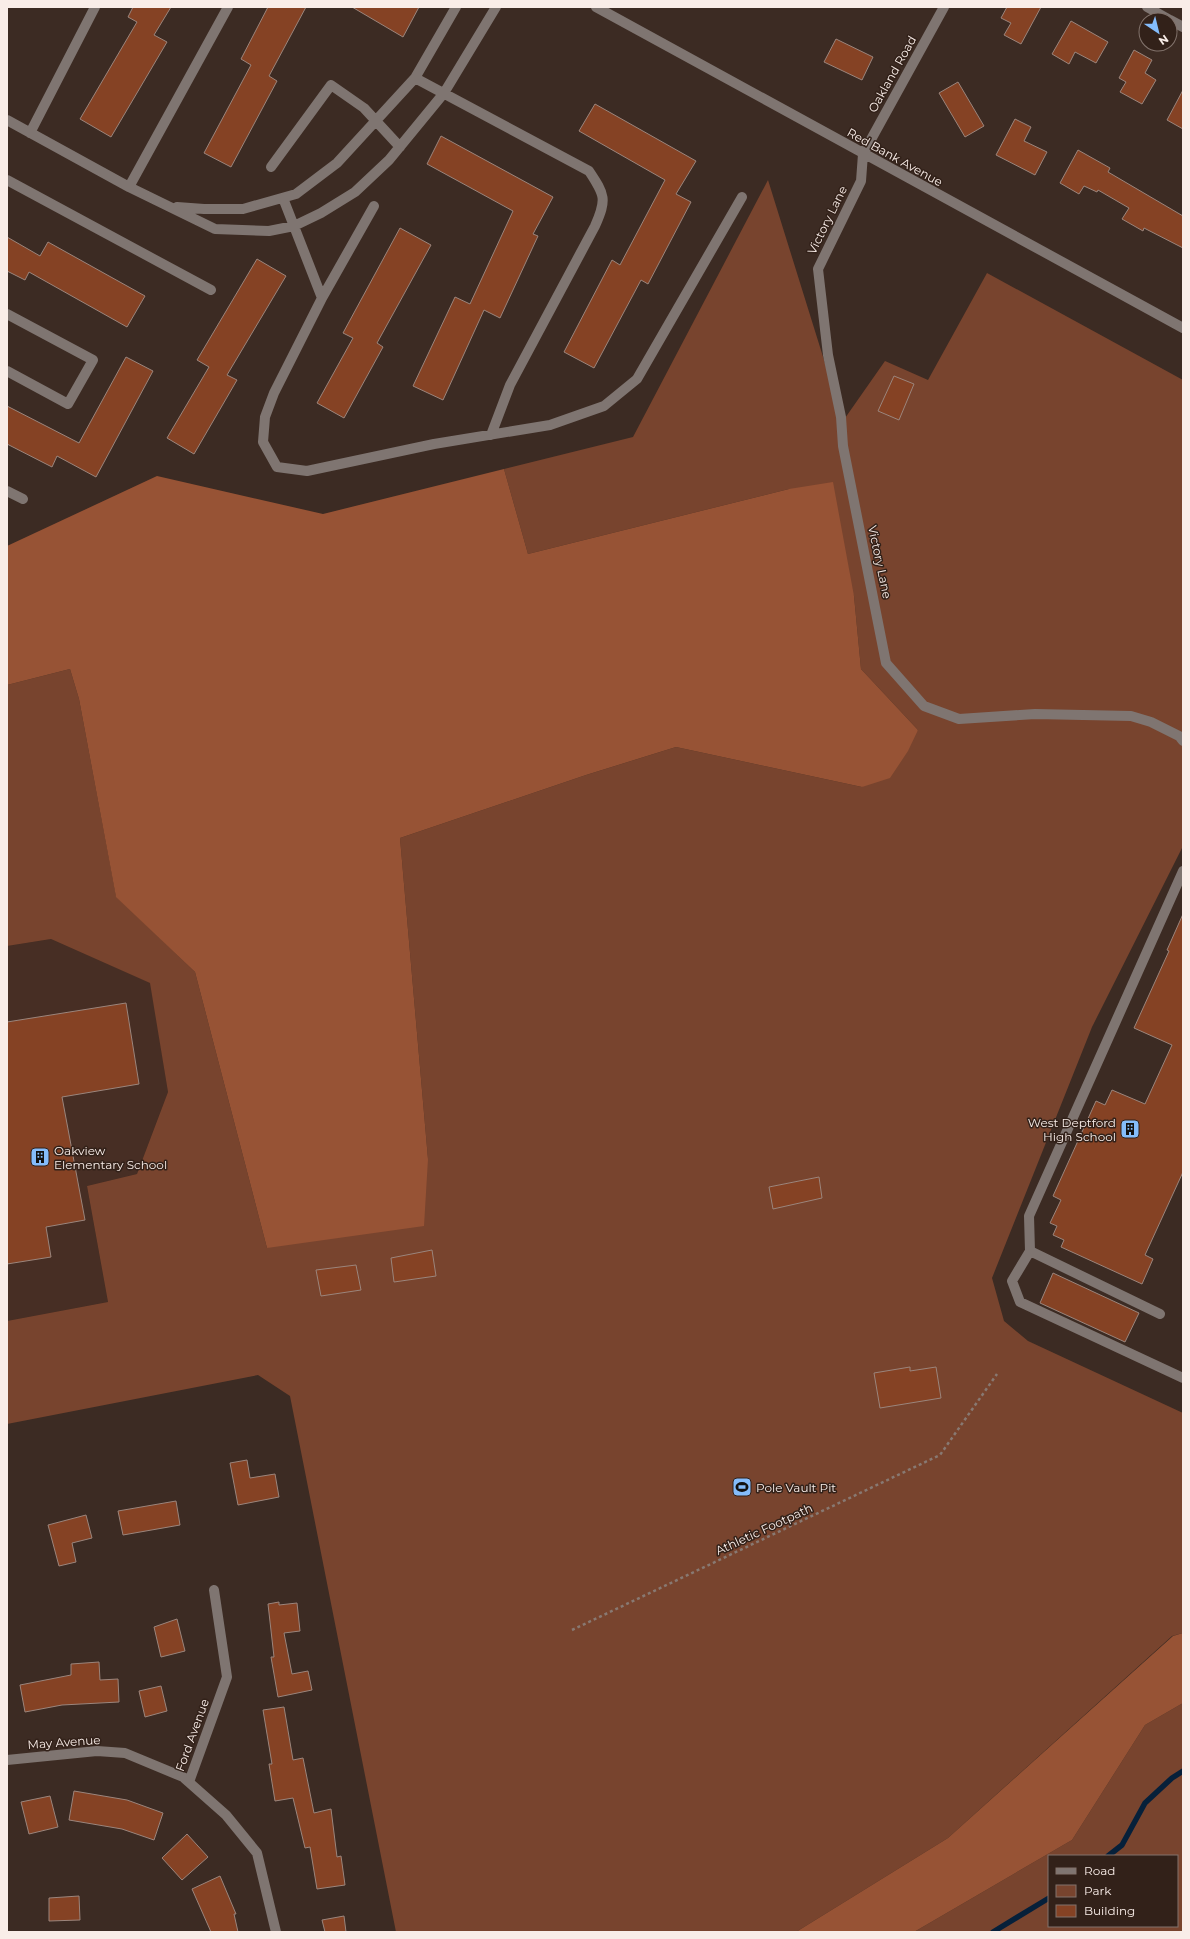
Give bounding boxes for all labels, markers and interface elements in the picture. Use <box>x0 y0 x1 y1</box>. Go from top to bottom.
north arrow <box>1138 12 1178 52</box>
text: N <box>1156 32 1171 48</box>
street label: Oakland Road <box>865 33 919 115</box>
street label: Red Bank Avenue <box>845 124 945 190</box>
street label: Victory Lane <box>804 183 850 257</box>
street label: Victory Lane <box>865 524 895 600</box>
place label: West Deptford High School <box>1028 1115 1116 1144</box>
building icon: West Deptford High School <box>1119 1118 1141 1140</box>
place label: Oakview Elementary School <box>54 1143 167 1172</box>
building icon: Oakview Elementary School <box>29 1146 51 1168</box>
sports icon: Pole Vault Pit <box>731 1476 753 1498</box>
place label: Pole Vault Pit <box>756 1480 836 1495</box>
street label: Athletic Footpath <box>713 1500 815 1558</box>
street label: Ford Avenue <box>172 1697 212 1773</box>
street label: May Avenue <box>27 1732 101 1752</box>
legend <box>1048 1855 1178 1927</box>
text: Road <box>1084 1863 1115 1878</box>
text: Park <box>1084 1883 1112 1898</box>
text: Building <box>1084 1903 1135 1918</box>

